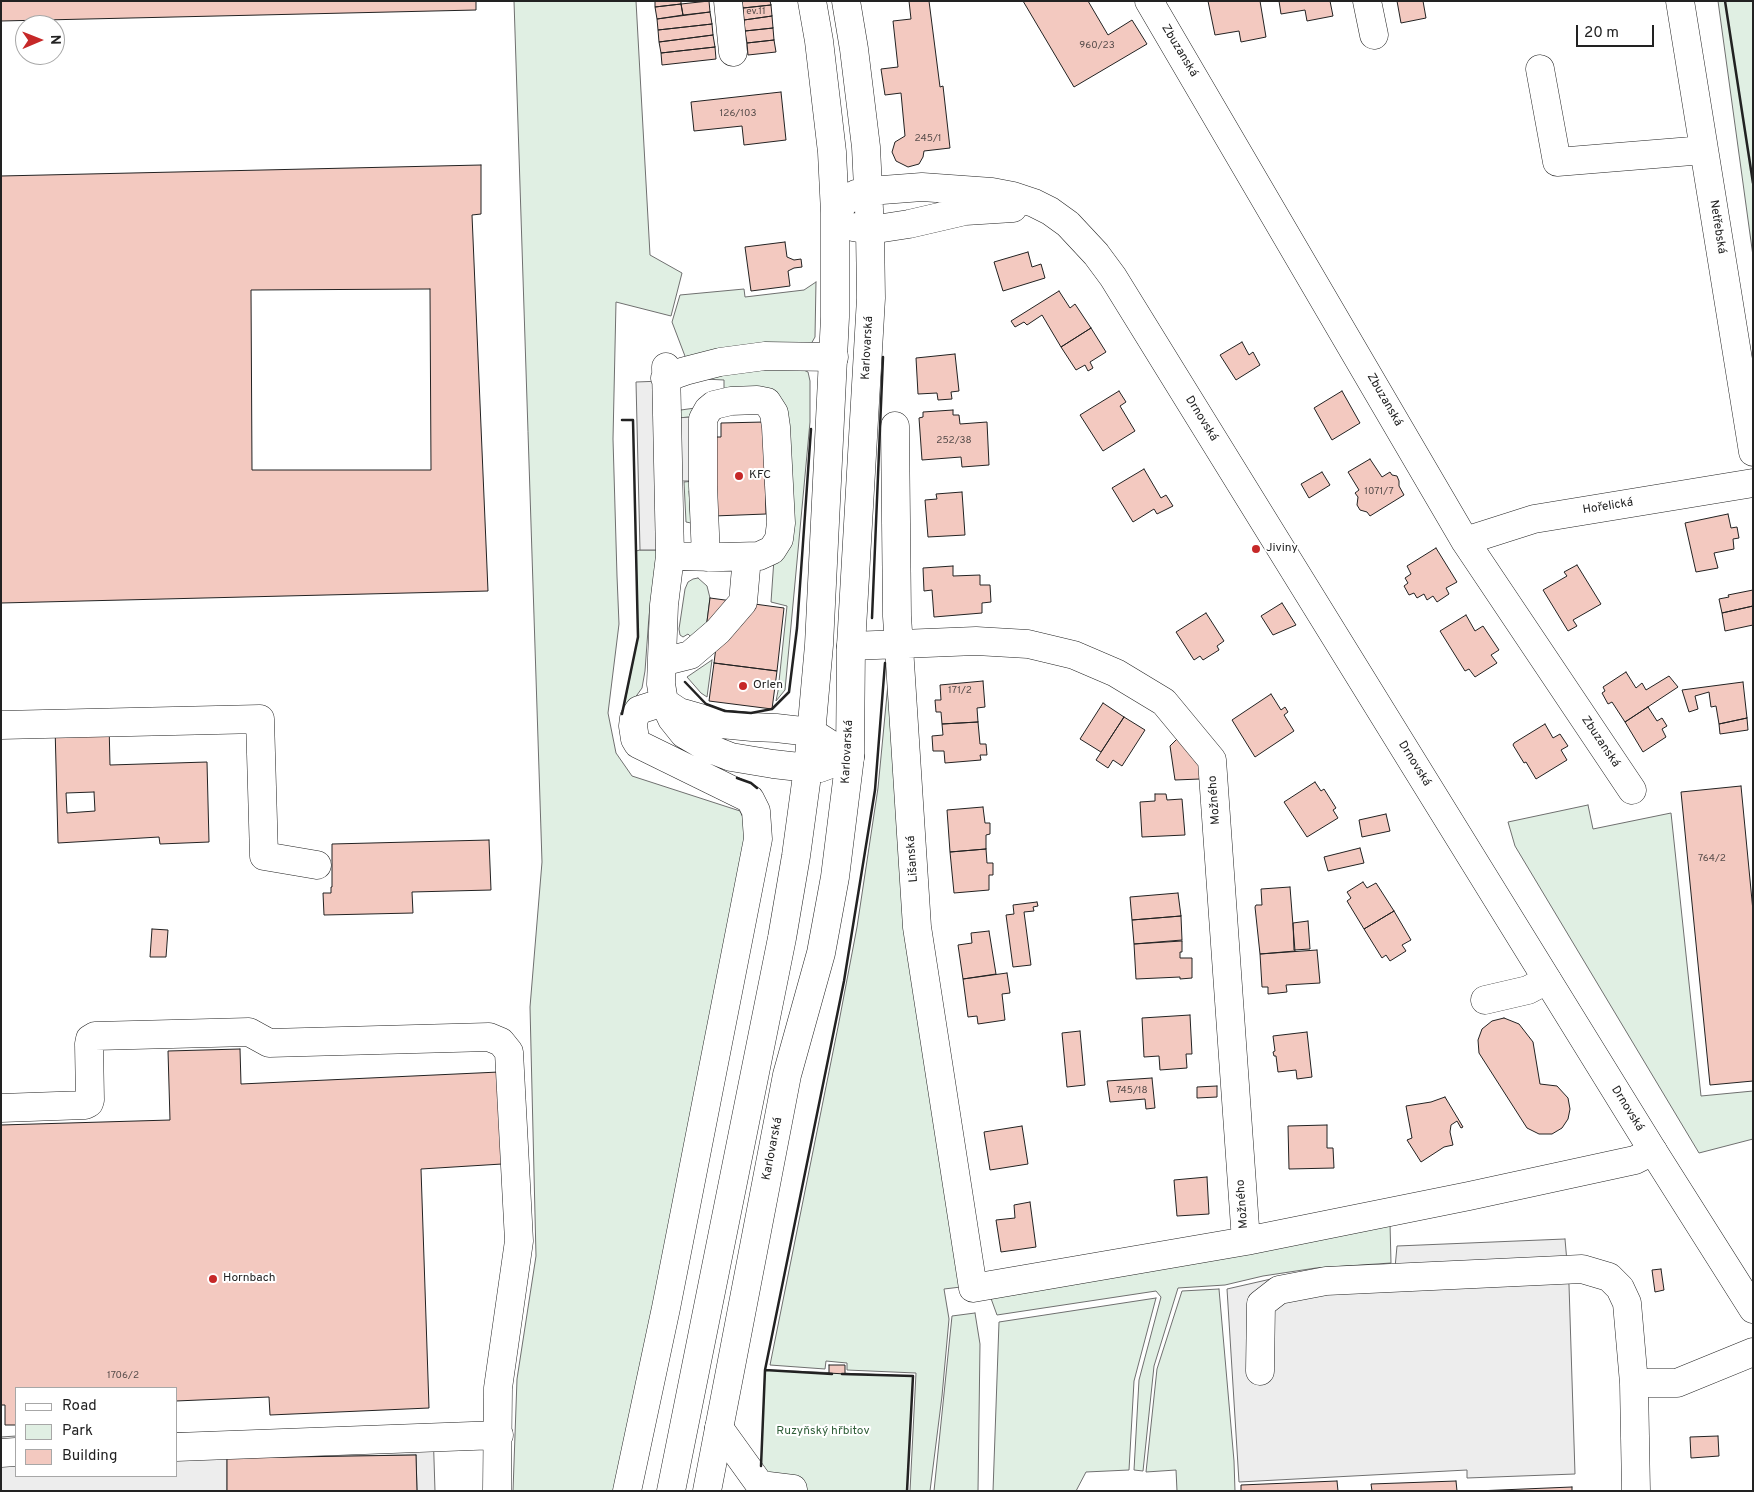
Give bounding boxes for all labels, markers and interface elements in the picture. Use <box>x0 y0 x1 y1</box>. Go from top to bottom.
house number: ev.11 <box>746 6 766 18</box>
north arrow <box>15 15 65 65</box>
scale bar <box>1579 15 1656 47</box>
street label: Zbuzanská <box>1158 22 1200 80</box>
text: 20 m <box>1584 24 1619 43</box>
text: N <box>46 35 63 45</box>
house number: 960/23 <box>1079 40 1115 52</box>
house number: 126/103 <box>720 108 756 120</box>
house number: 245/1 <box>914 133 942 145</box>
street label: Netřebská <box>1706 199 1728 255</box>
street label: Karlovarská <box>859 316 877 380</box>
street label: Zbuzanská <box>1363 371 1405 429</box>
street label: Drnovská <box>1181 394 1221 444</box>
house number: 252/38 <box>936 435 972 447</box>
place label: KFC <box>749 469 771 483</box>
marker: KFC <box>733 470 745 482</box>
house number: 1071/7 <box>1364 486 1394 498</box>
street label: Hořelická <box>1582 496 1634 518</box>
place label: Jiviny <box>1266 542 1298 556</box>
marker: Jiviny <box>1250 543 1262 555</box>
place label: Orlen <box>753 679 783 693</box>
marker: Orlen <box>737 680 749 692</box>
house number: 171/2 <box>948 685 972 697</box>
street label: Zbuzanská <box>1578 714 1622 770</box>
street label: Karlovarská <box>839 720 857 784</box>
street label: Drnovská <box>1394 739 1434 789</box>
street label: Možného <box>1206 775 1224 825</box>
street label: Lišanská <box>904 835 922 883</box>
house number: 764/2 <box>1698 853 1726 865</box>
street label: Drnovská <box>1607 1084 1647 1134</box>
house number: 745/18 <box>1116 1085 1148 1097</box>
street label: Karlovarská <box>760 1116 786 1182</box>
street label: Možného <box>1234 1179 1252 1229</box>
place label: Hornbach <box>223 1272 276 1286</box>
marker: Hornbach <box>207 1273 219 1285</box>
house number: 1706/2 <box>107 1370 139 1382</box>
legend <box>15 1387 178 1477</box>
text: Road <box>62 1397 97 1416</box>
text: Park <box>62 1422 93 1441</box>
park label: Ruzyňský hřbitov <box>776 1425 870 1439</box>
text: Building <box>62 1447 117 1466</box>

